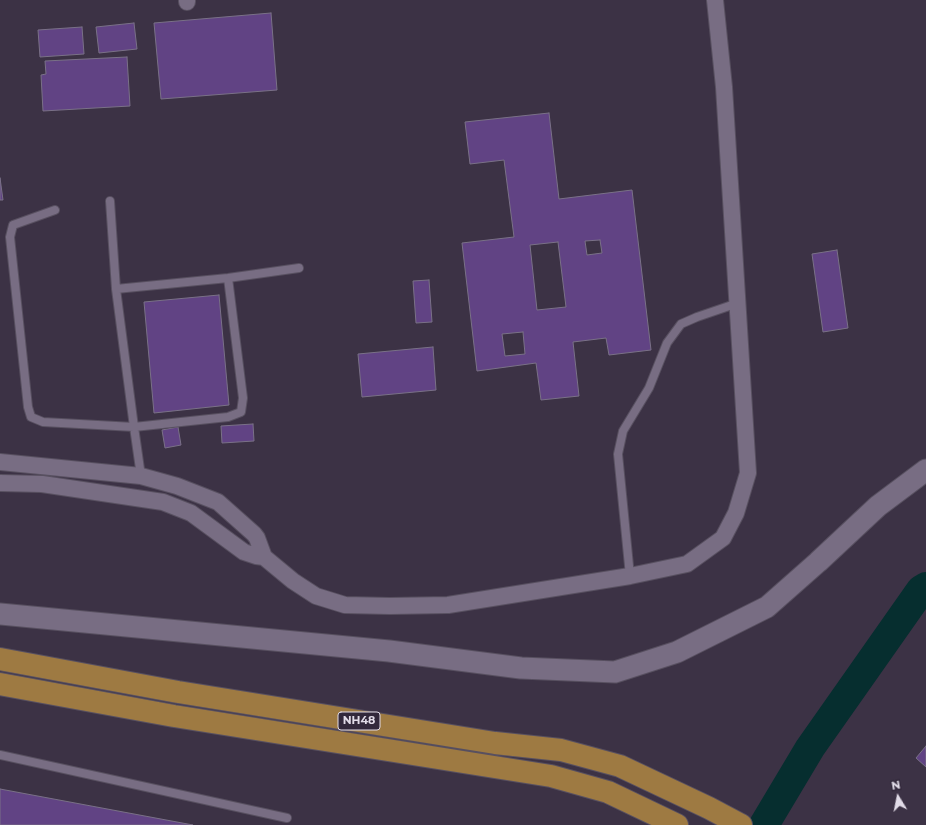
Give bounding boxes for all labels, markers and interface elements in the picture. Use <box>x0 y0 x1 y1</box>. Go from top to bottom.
road number: NH48 <box>338 712 380 730</box>
north arrow <box>878 777 918 817</box>
text: N <box>890 778 902 793</box>

